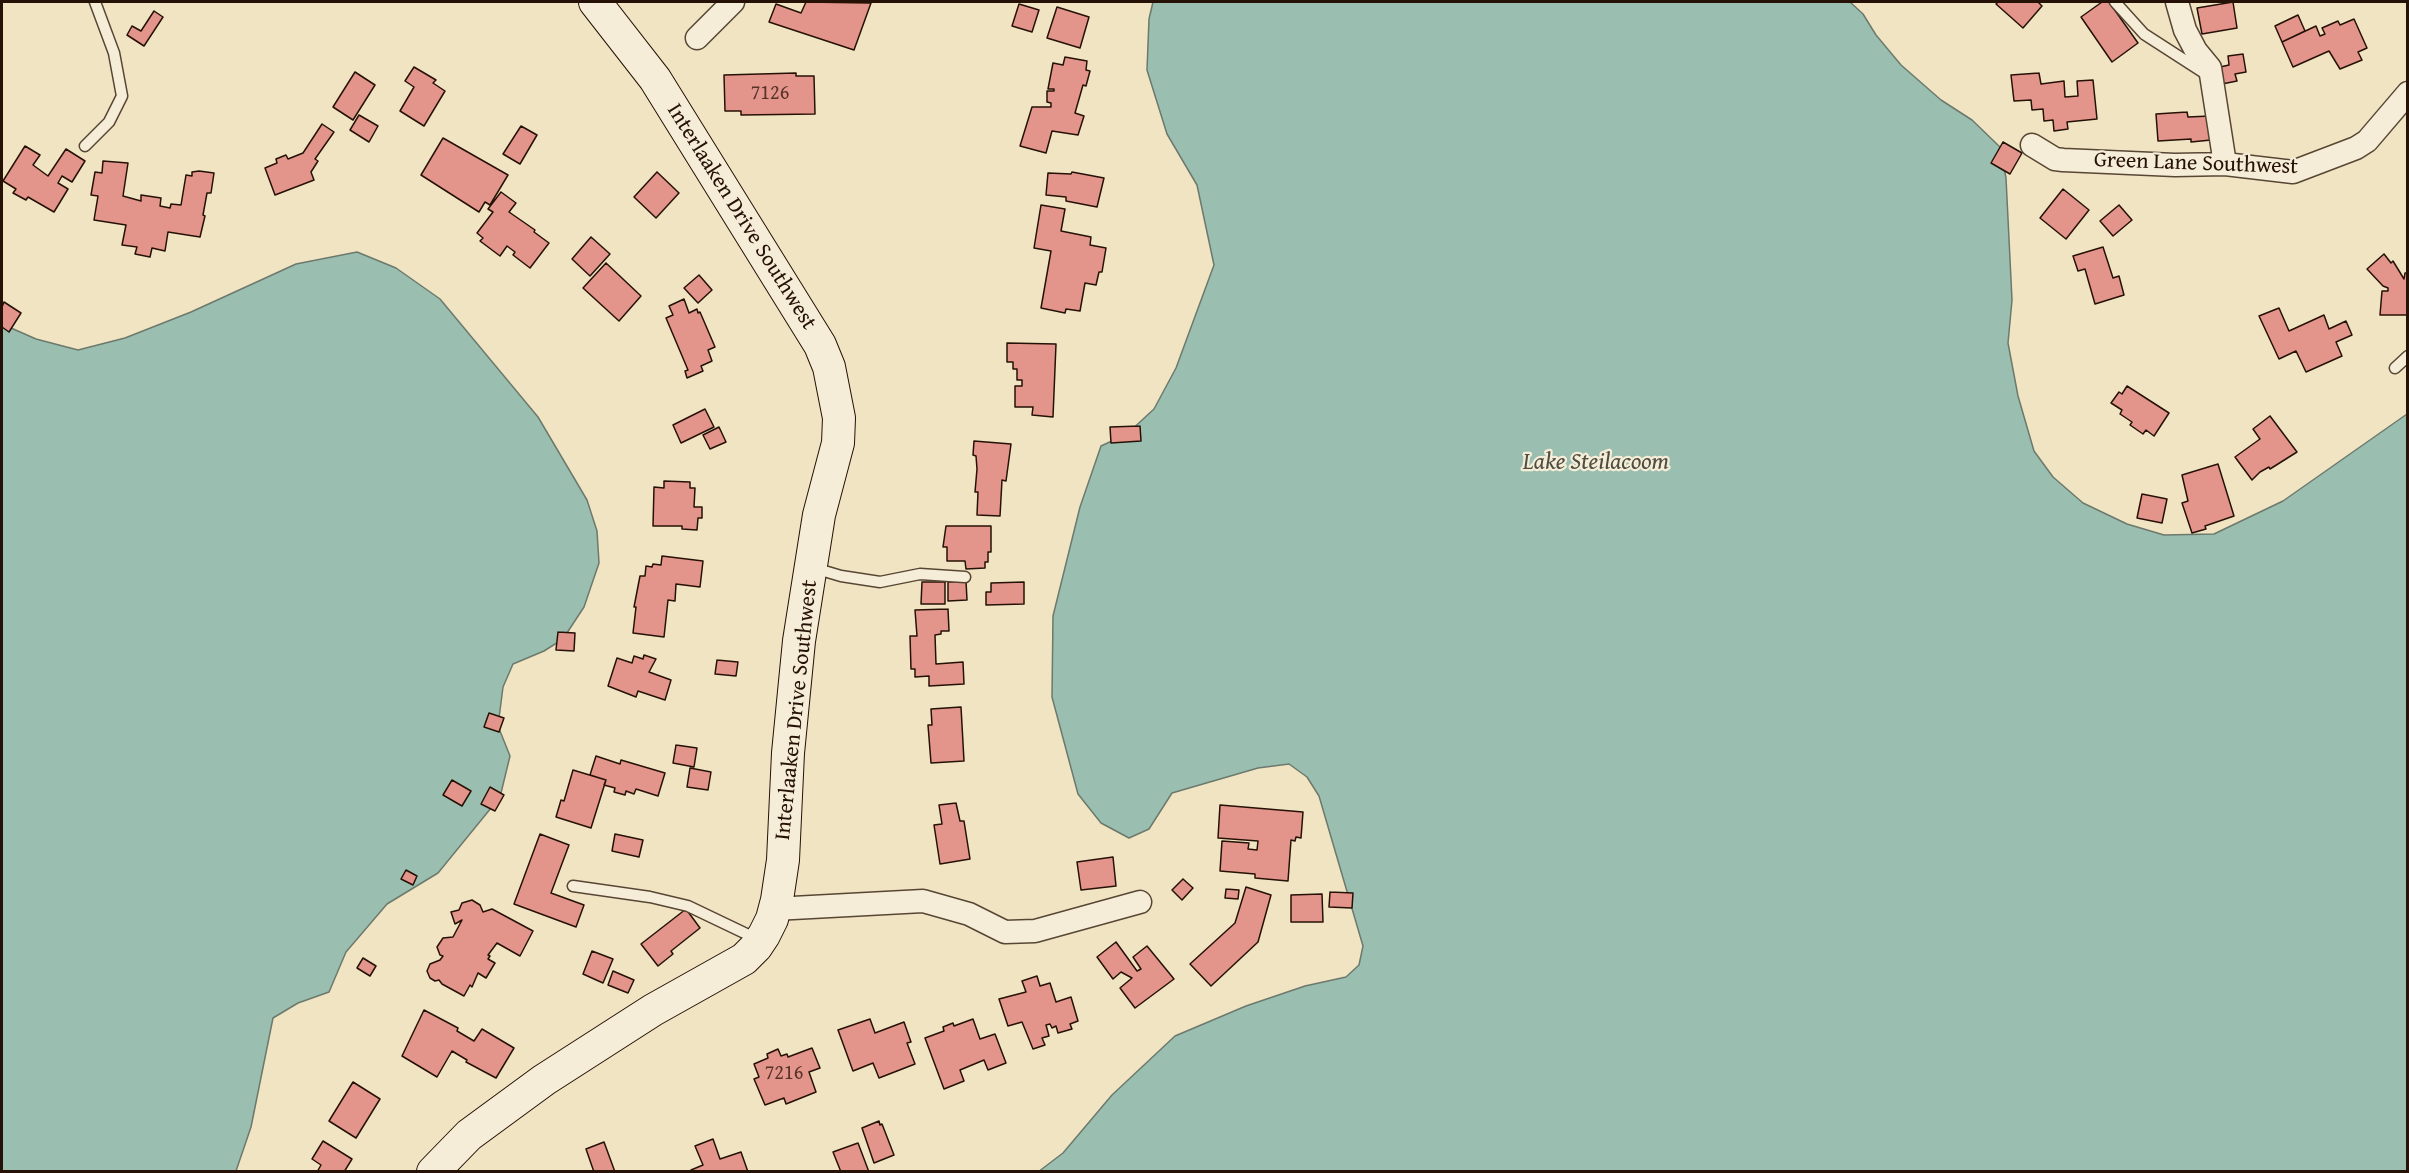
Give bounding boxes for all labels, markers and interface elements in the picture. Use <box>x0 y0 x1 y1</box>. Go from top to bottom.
house number: 7126 <box>751 82 789 106</box>
street label: Interlaaken Drive Southwest <box>660 99 822 335</box>
street label: Green Lane Southwest <box>2094 147 2298 181</box>
water label: Lake Steilacoom <box>1523 449 1669 477</box>
street label: Interlaaken Drive Southwest <box>770 578 824 842</box>
house number: 7216 <box>765 1062 803 1086</box>

